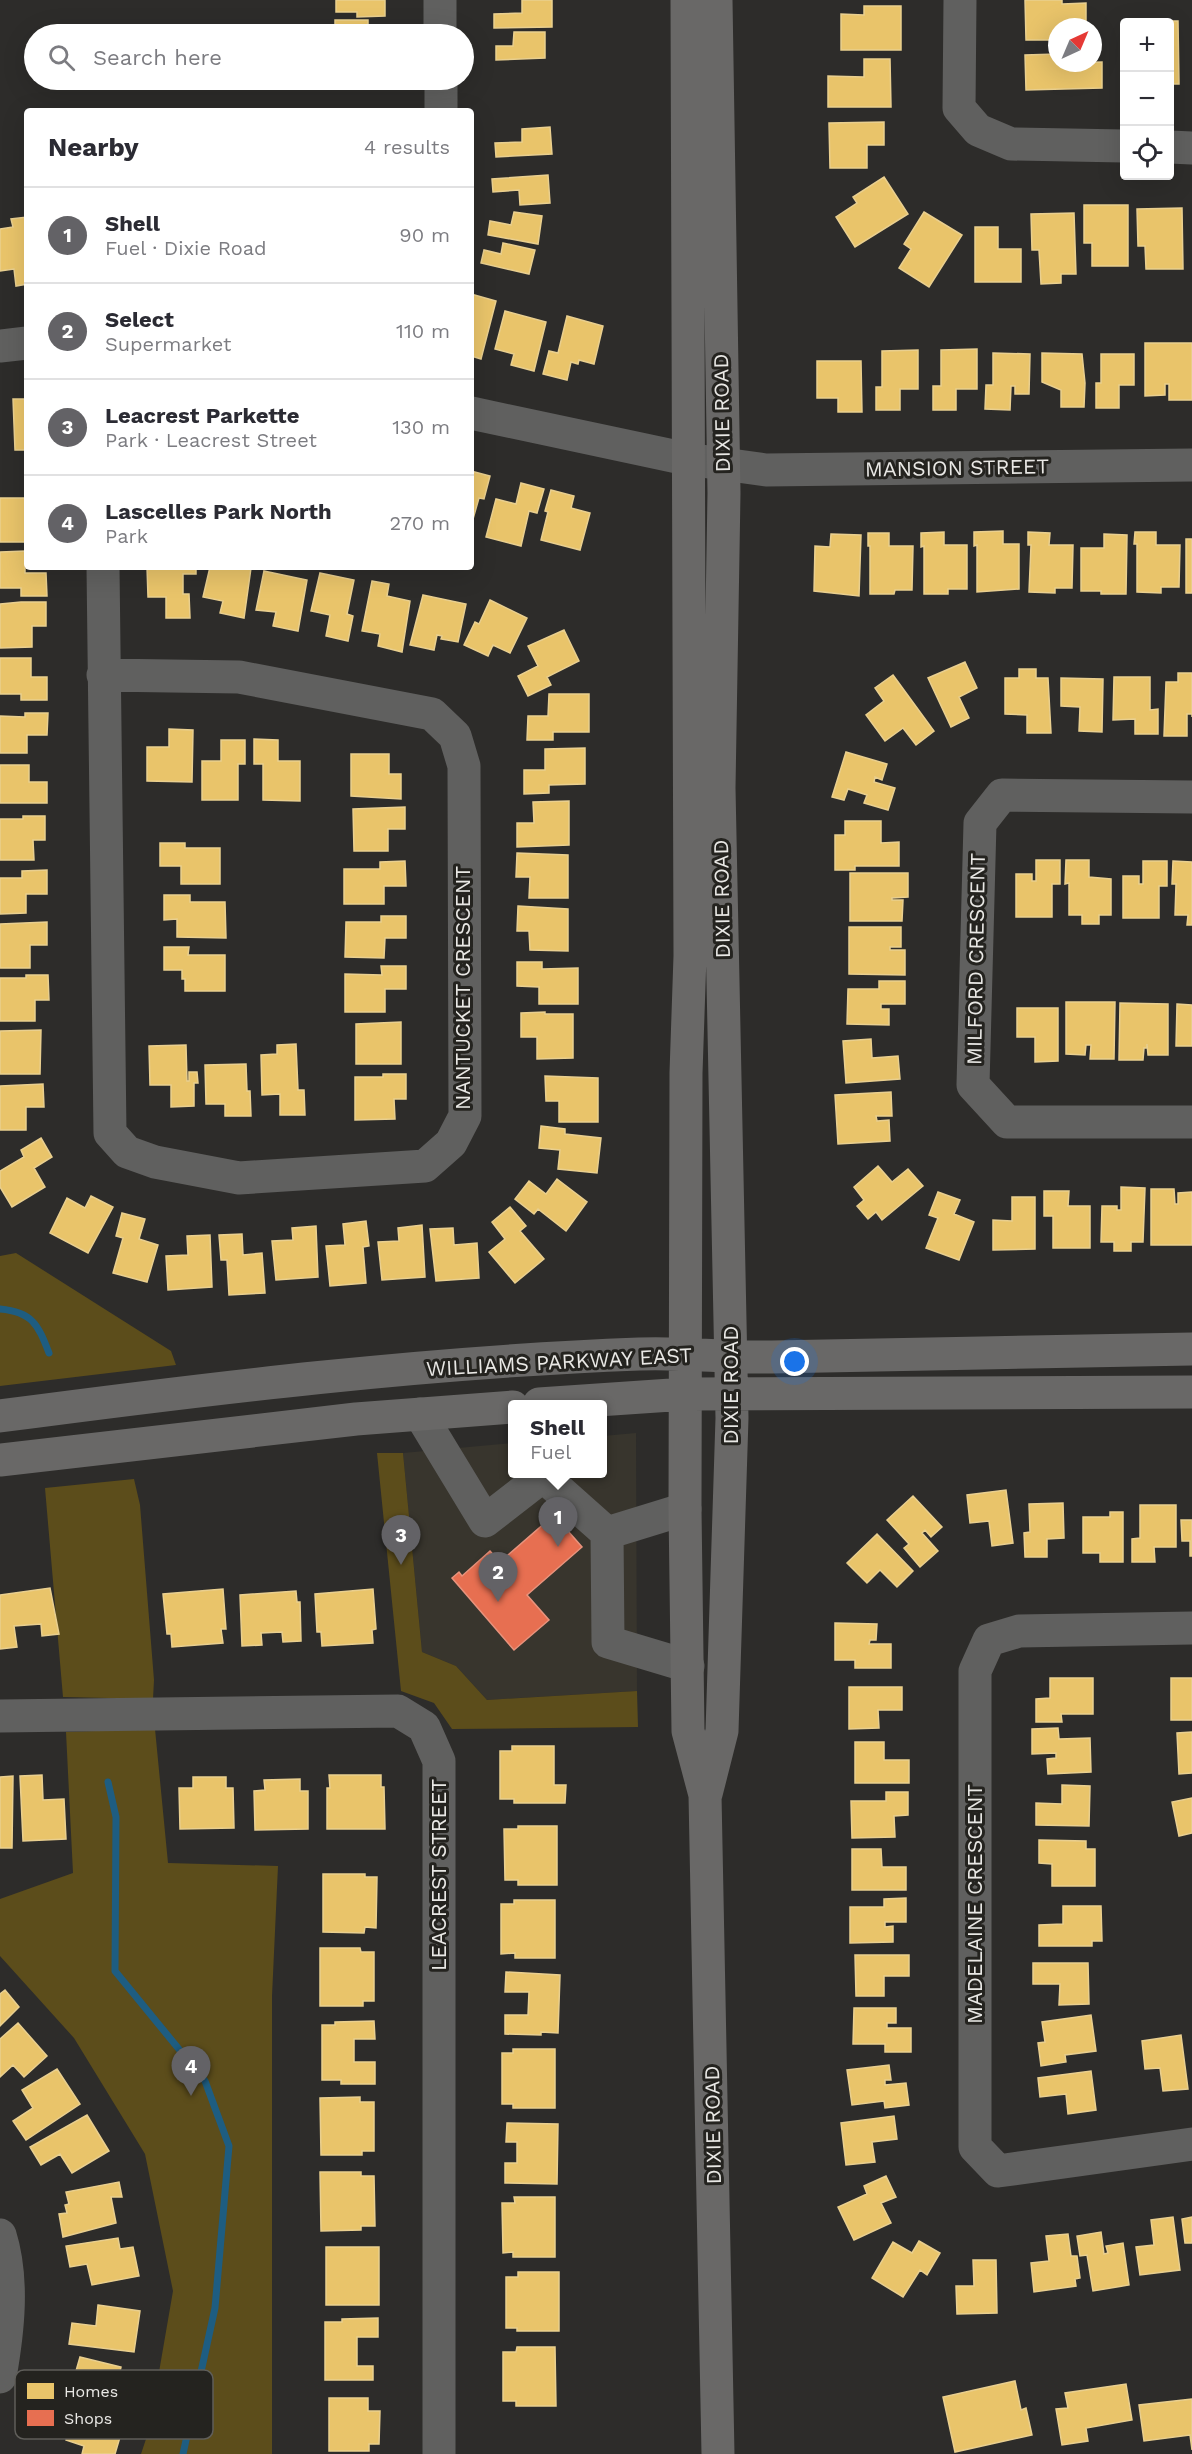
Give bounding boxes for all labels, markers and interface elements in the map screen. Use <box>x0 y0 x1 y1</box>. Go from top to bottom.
north arrow <box>1048 18 1102 72</box>
map controls <box>1120 18 1174 180</box>
button: + <box>1120 18 1174 72</box>
search box <box>24 24 474 90</box>
icon: search <box>45 41 78 74</box>
text: Search here <box>93 45 222 70</box>
button: − <box>1120 72 1174 126</box>
button: locate <box>1120 126 1174 180</box>
text: Nearby <box>48 132 139 162</box>
text: 4 results <box>364 135 450 159</box>
text: Shell <box>105 211 160 236</box>
text: 1 <box>63 223 72 247</box>
text: 90 m <box>399 223 450 247</box>
text: Fuel · Dixie Road <box>105 236 267 260</box>
text: Select <box>105 307 174 332</box>
text: 2 <box>62 319 73 343</box>
text: 110 m <box>396 319 450 343</box>
text: Supermarket <box>105 332 231 356</box>
street label: DIXIE ROAD <box>708 353 735 473</box>
text: Leacrest Parkette <box>105 403 299 428</box>
text: 3 <box>62 415 73 439</box>
text: 130 m <box>392 415 450 439</box>
text: Park · Leacrest Street <box>105 428 317 452</box>
street label: MANSION STREET <box>865 453 1050 482</box>
text: Lascelles Park North <box>105 499 332 524</box>
text: 4 <box>61 511 74 535</box>
text: 270 m <box>390 511 450 535</box>
text: Park <box>105 524 148 548</box>
street label: DIXIE ROAD <box>708 839 735 959</box>
street label: MILFORD CRESCENT <box>961 852 990 1065</box>
street label: NANTUCKET CRESCENT <box>450 866 475 1110</box>
street label: DIXIE ROAD <box>718 1326 743 1444</box>
street label: WILLIAMS PARKWAY EAST <box>425 1342 693 1381</box>
your location <box>780 1347 809 1376</box>
popup <box>508 1400 607 1478</box>
text: Shell <box>530 1415 585 1440</box>
text: Fuel <box>530 1440 571 1464</box>
pin: 1 <box>538 1498 578 1547</box>
pin: 3 <box>382 1516 420 1565</box>
pin: 2 <box>478 1552 518 1602</box>
street label: LEACREST STREET <box>426 1779 451 1971</box>
street label: MADELAINE CRESCENT <box>962 1784 987 2024</box>
pin: 4 <box>172 2046 210 2096</box>
street label: DIXIE ROAD <box>699 2065 726 2185</box>
legend <box>15 2370 213 2439</box>
text: Homes <box>64 2382 118 2401</box>
text: Shops <box>64 2409 112 2428</box>

